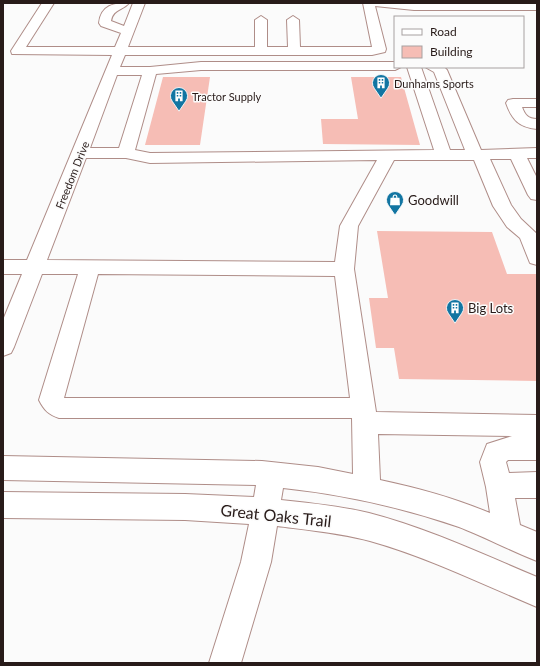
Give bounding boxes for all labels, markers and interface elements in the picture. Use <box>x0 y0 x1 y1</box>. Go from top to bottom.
legend <box>394 16 524 68</box>
text: Road <box>430 24 457 39</box>
text: Building <box>430 44 473 59</box>
building icon: Dunhams Sports <box>371 73 391 98</box>
place label: Dunhams Sports <box>394 77 474 90</box>
building icon: Tractor Supply <box>169 86 189 111</box>
place label: Tractor Supply <box>192 90 262 103</box>
street label: Freedom Drive <box>53 139 92 211</box>
shop icon: Goodwill <box>385 190 405 215</box>
place label: Goodwill <box>408 192 459 208</box>
building icon: Big Lots <box>445 298 465 323</box>
place label: Big Lots <box>468 300 514 316</box>
street label: Great Oaks Trail <box>220 500 332 530</box>

